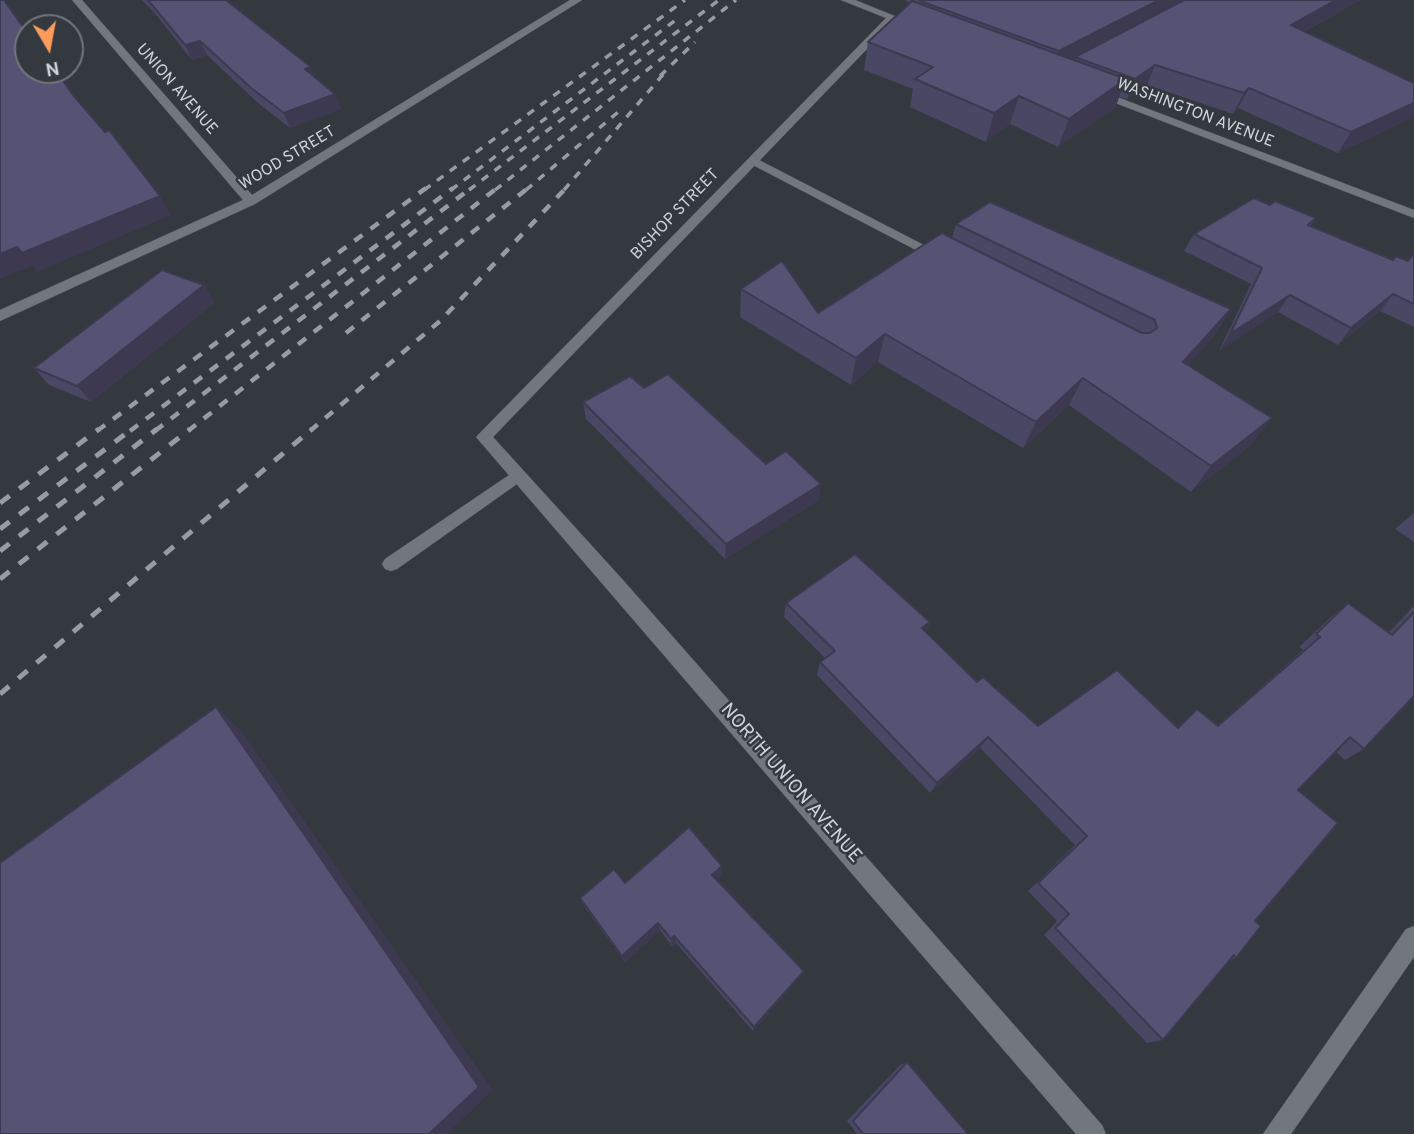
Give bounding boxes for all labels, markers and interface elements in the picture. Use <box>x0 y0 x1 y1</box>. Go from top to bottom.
north arrow <box>14 14 84 84</box>
street label: UNION AVENUE <box>131 41 221 139</box>
text: N <box>43 55 61 81</box>
street label: WASHINGTON AVENUE <box>1114 75 1276 153</box>
street label: WOOD STREET <box>236 123 340 195</box>
street label: BISHOP STREET <box>628 166 724 264</box>
street label: NORTH UNION AVENUE <box>714 700 866 868</box>

